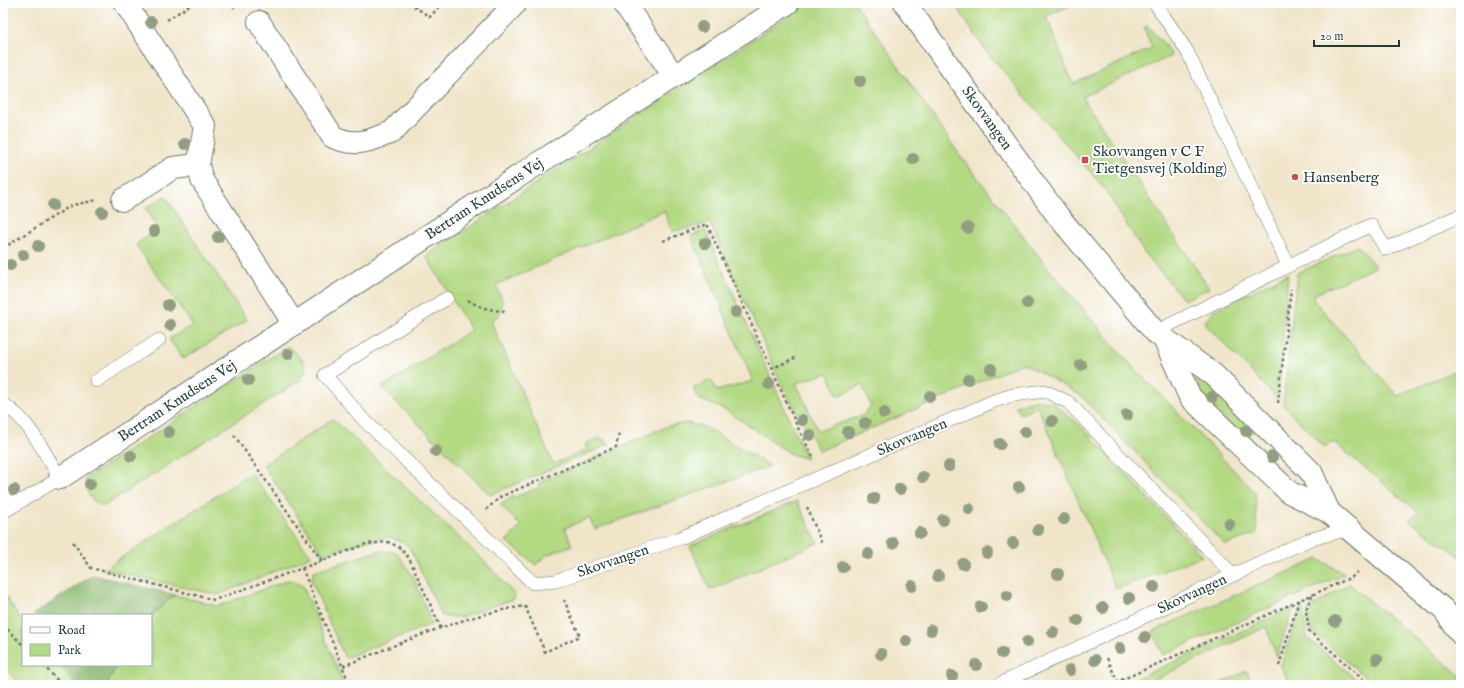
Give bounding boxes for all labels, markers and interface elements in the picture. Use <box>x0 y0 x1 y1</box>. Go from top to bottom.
scale bar <box>1314 22 1399 48</box>
text: 20 m <box>1320 29 1343 44</box>
street label: Skovvangen <box>957 82 1017 154</box>
place label: Skovvangen v C F Tietgensvej (Kolding) <box>1093 142 1227 178</box>
street label: Bertram Knudsens Vej <box>421 154 547 244</box>
marker: Skovvangen v C F Tietgensvej (Kolding) <box>1080 155 1090 165</box>
place label: Hansenberg <box>1303 168 1380 187</box>
marker: Hansenberg <box>1290 172 1300 182</box>
street label: Bertram Knudsens Vej <box>114 356 240 446</box>
street label: Skovvangen <box>874 414 950 460</box>
street label: Skovvangen <box>575 540 651 582</box>
street label: Skovvangen <box>1154 570 1230 618</box>
legend <box>22 614 152 666</box>
text: Road <box>58 623 86 638</box>
text: Park <box>58 643 81 658</box>

